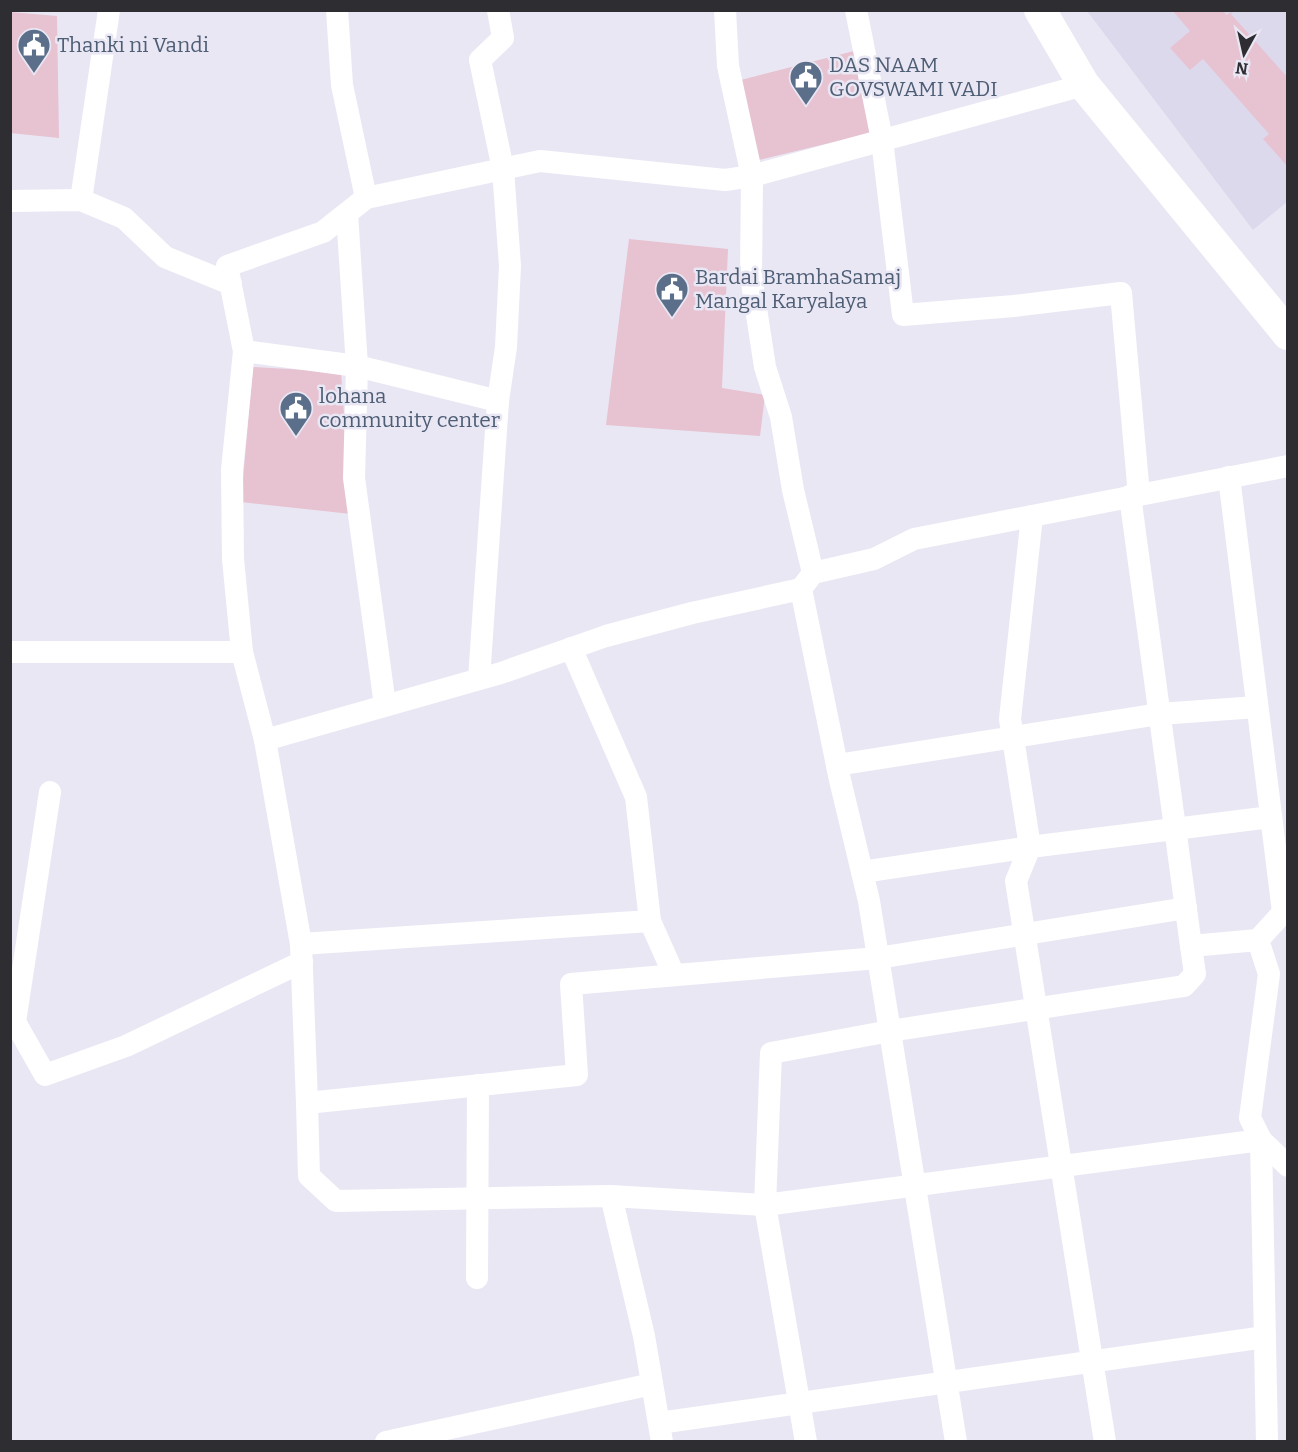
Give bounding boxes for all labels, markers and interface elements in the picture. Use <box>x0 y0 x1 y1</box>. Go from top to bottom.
north arrow <box>1214 24 1274 84</box>
public building icon: Thanki ni Vandi <box>16 27 52 74</box>
place label: Thanki ni Vandi <box>57 32 209 58</box>
place label: DAS NAAM GOVSWAMI VADI <box>829 52 998 102</box>
text: N <box>1235 58 1249 79</box>
public building icon: DAS NAAM GOVSWAMI VADI <box>788 59 824 106</box>
place label: Bardai BramhaSamaj Mangal Karyalaya <box>695 264 901 314</box>
public building icon: Bardai BramhaSamaj Mangal Karyalaya <box>654 271 690 318</box>
place label: lohana community center <box>319 383 500 433</box>
public building icon: lohana community center <box>278 390 314 437</box>

